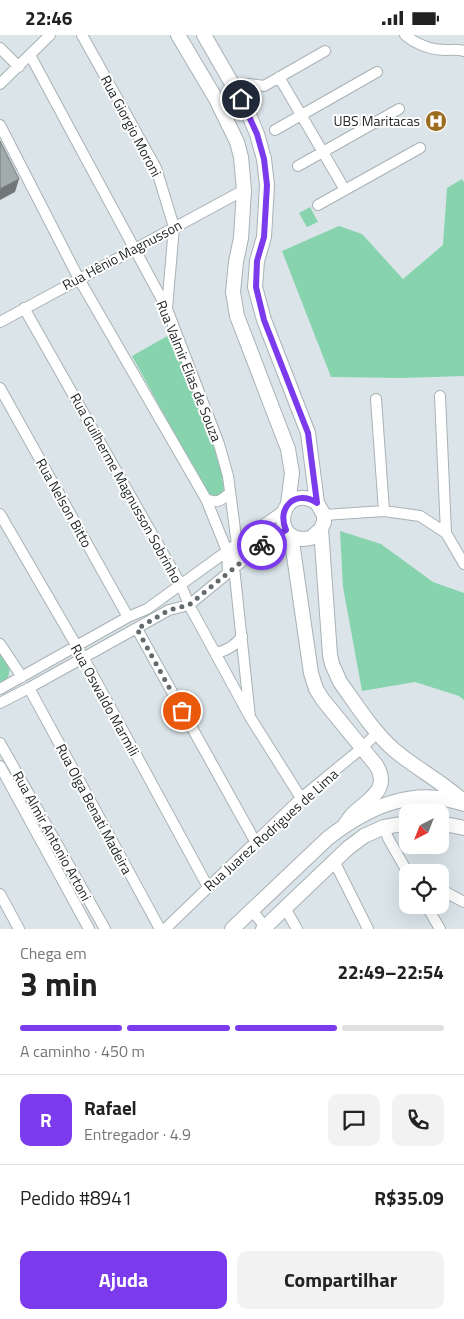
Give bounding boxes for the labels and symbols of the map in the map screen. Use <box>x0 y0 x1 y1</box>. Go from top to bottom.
street label: Rua Giorgio Moroni <box>96 71 167 180</box>
pin <box>220 78 262 120</box>
hospital icon: UBS Maritacas <box>424 109 448 133</box>
place label: UBS Maritacas <box>333 110 420 131</box>
street label: Rua Hênio Magnusson <box>58 214 185 295</box>
street label: Rua Valmir Elias de Souza <box>151 297 227 445</box>
street label: Rua Guilherme Magnusson Sobrinho <box>65 389 188 587</box>
street label: Rua Nelson Bitto <box>31 454 98 551</box>
courier <box>237 520 287 570</box>
street label: Rua Oswaldo Marmili <box>66 640 145 760</box>
pin <box>161 690 203 732</box>
street label: Rua Olga Benati Madeira <box>51 740 138 878</box>
street label: Rua Juarez Rodrigues de Lima <box>199 763 342 896</box>
street label: Rua Almir Antonio Artoni <box>8 767 97 905</box>
north arrow <box>399 804 449 854</box>

